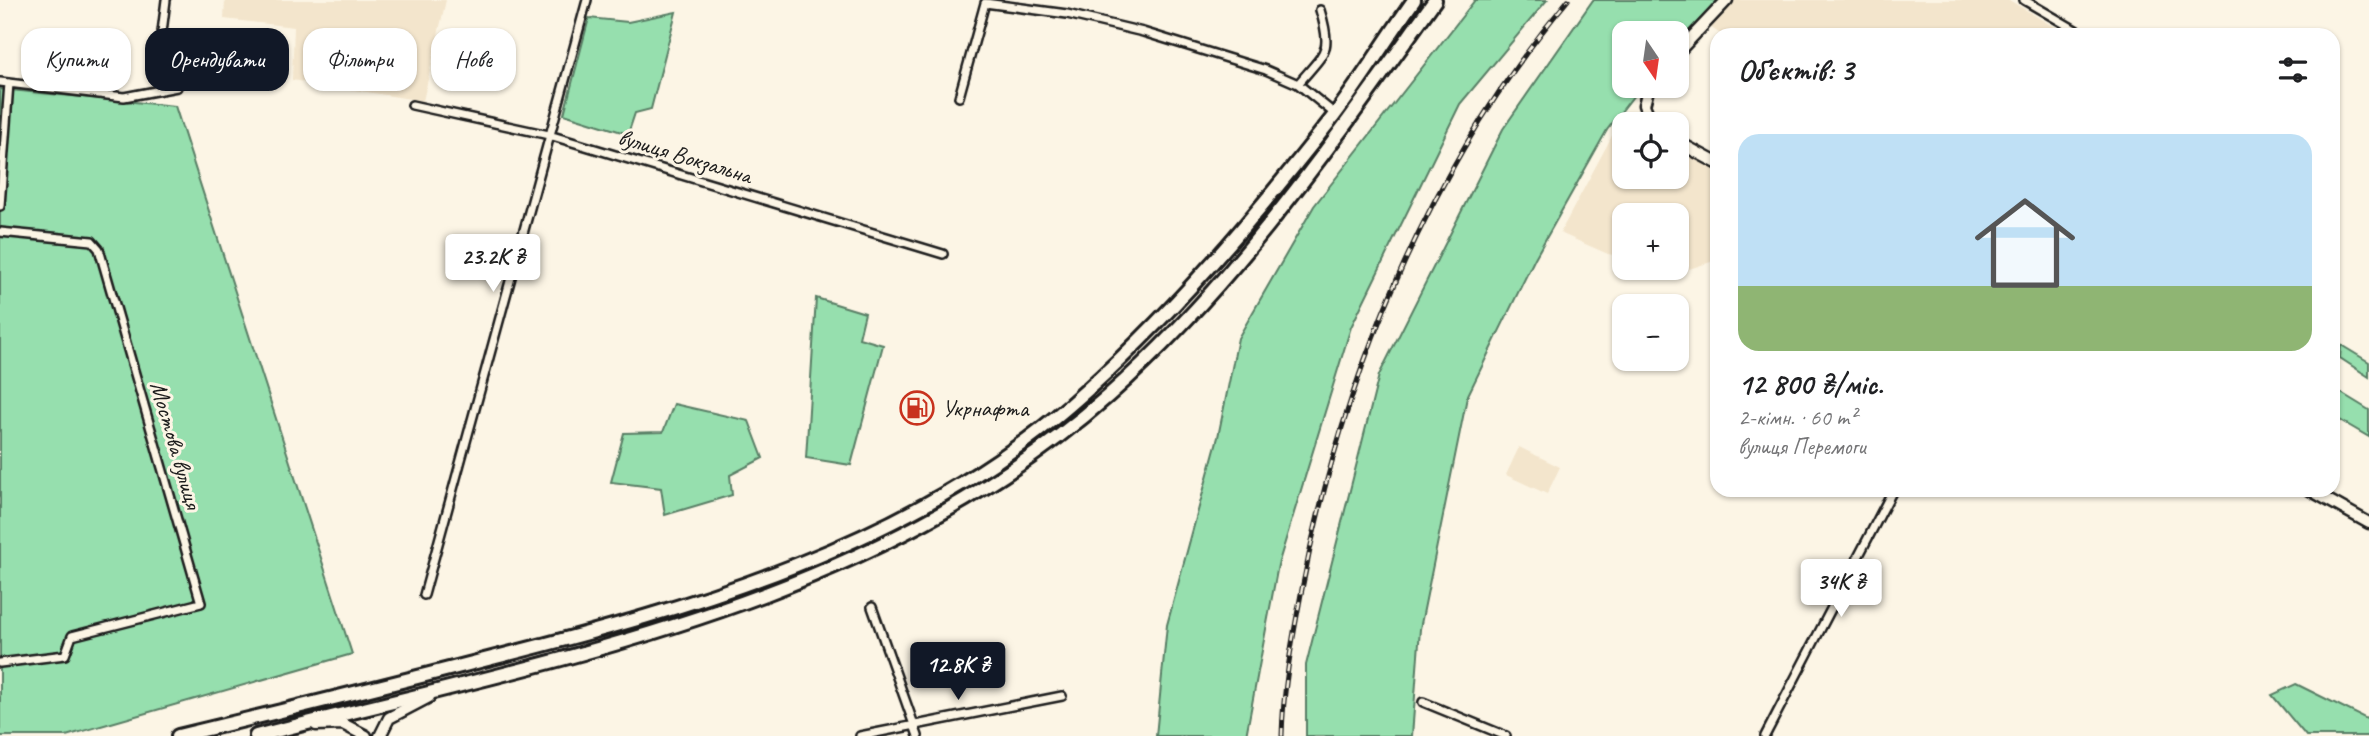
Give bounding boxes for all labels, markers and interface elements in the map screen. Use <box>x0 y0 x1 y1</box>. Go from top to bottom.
north arrow <box>1612 21 1689 98</box>
map controls <box>1612 21 1689 371</box>
chip: Купити <box>21 28 131 91</box>
chip: Орендувати <box>145 28 289 91</box>
chip: Фільтри <box>303 28 417 91</box>
chip: Нове <box>431 28 516 91</box>
text: Об’єктів: 3 <box>1738 51 1854 89</box>
icon: filters <box>2274 51 2312 89</box>
button: locate <box>1612 112 1689 189</box>
street label: вулиця Вокзальна <box>615 121 757 191</box>
icon: home <box>1962 180 2088 306</box>
button: + <box>1612 203 1689 280</box>
pin: 23.2K ₴ <box>428 234 558 294</box>
text: 23.2K ₴ <box>461 242 525 271</box>
button: − <box>1612 294 1689 371</box>
text: 12 800 ₴/міс. <box>1738 365 1883 403</box>
street label: Мостова вулиця <box>143 378 209 514</box>
fuel station icon: Укрнафта <box>898 389 936 427</box>
place label: Укрнафта <box>942 393 1030 423</box>
text: 2-кімн. · 60 m² <box>1738 403 1856 432</box>
text: вулиця Перемоги <box>1738 432 1866 461</box>
pin: 34K ₴ <box>1792 560 1890 619</box>
text: 34K ₴ <box>1817 567 1865 596</box>
pin: 12.8K ₴ <box>893 642 1023 702</box>
text: 12.8K ₴ <box>926 650 990 679</box>

